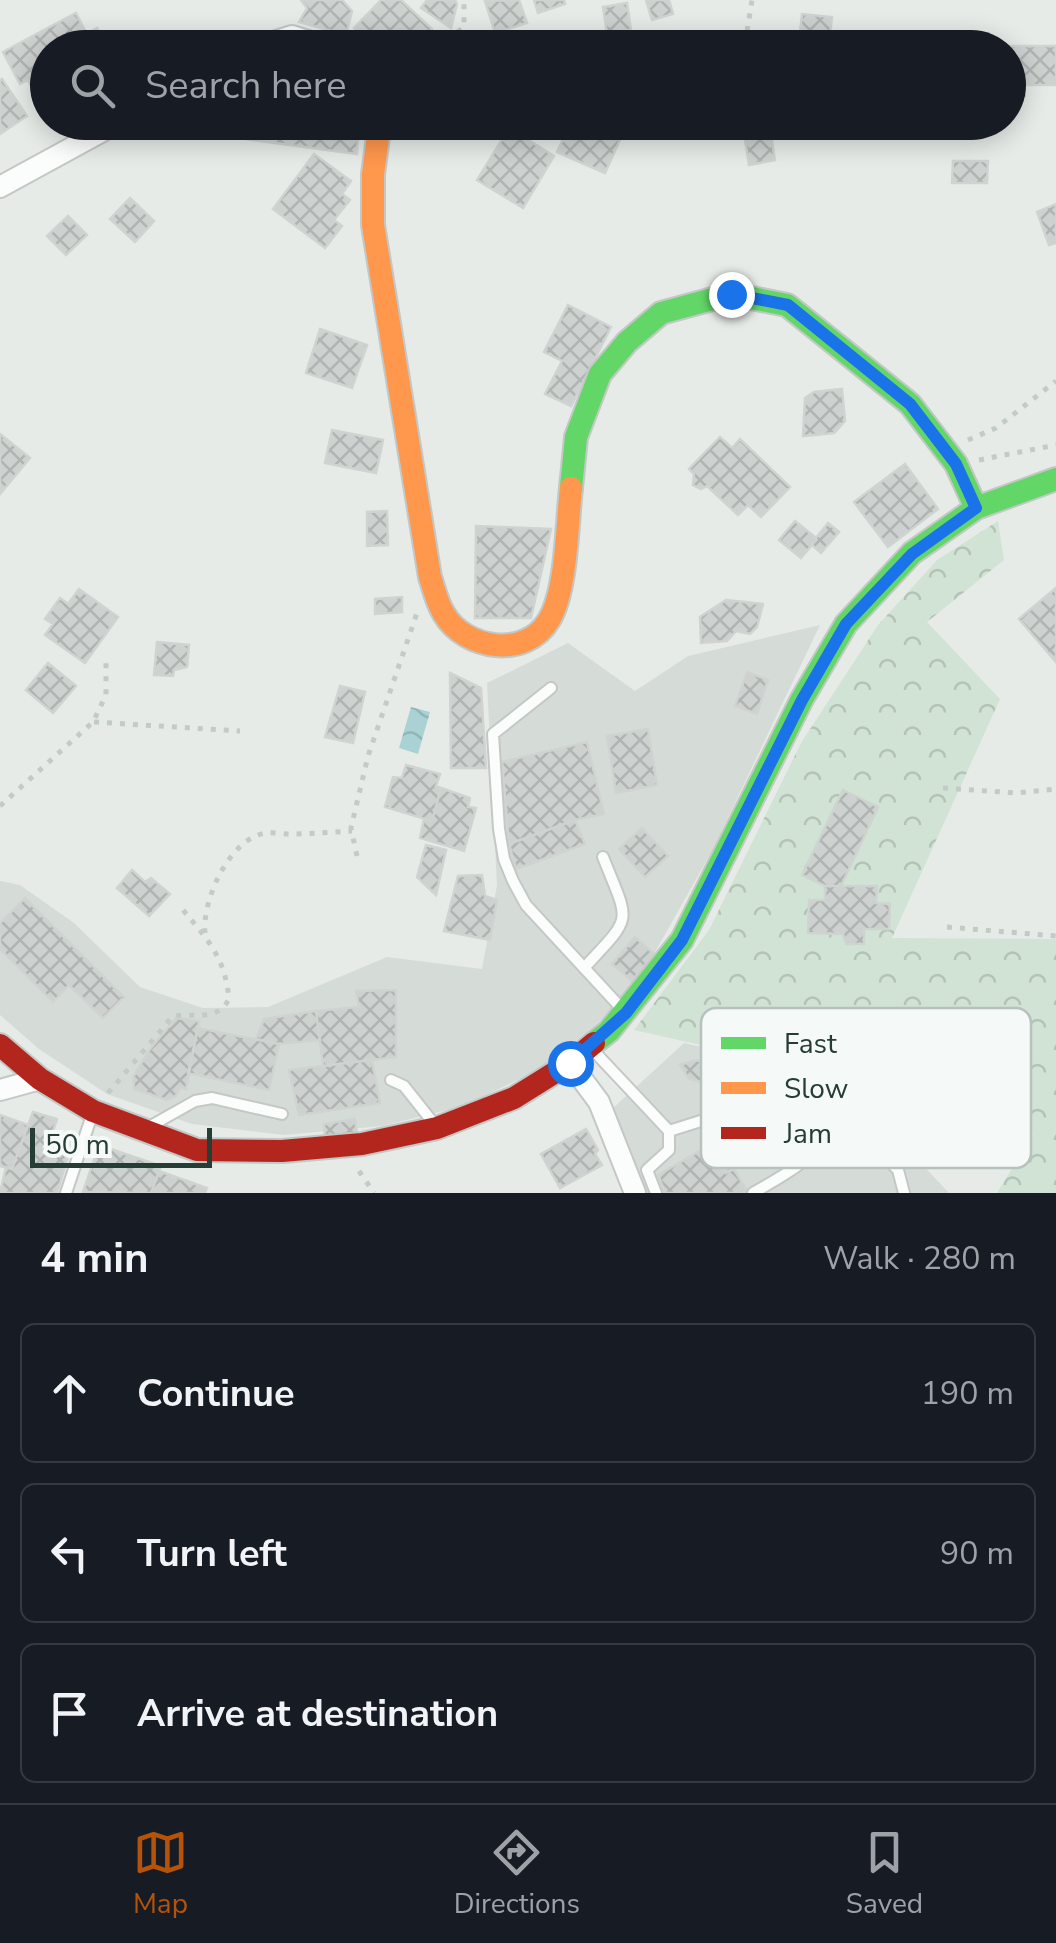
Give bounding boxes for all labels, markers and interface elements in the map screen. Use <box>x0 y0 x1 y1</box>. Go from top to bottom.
search box <box>30 30 1026 140</box>
icon: search <box>65 58 120 113</box>
text: Search here <box>145 60 346 111</box>
route end <box>709 272 755 318</box>
legend <box>701 1008 1031 1168</box>
text: Fast <box>784 1025 837 1063</box>
route start <box>548 1041 594 1087</box>
text: Slow <box>784 1070 848 1108</box>
text: Jam <box>783 1115 832 1153</box>
scale bar <box>30 1123 212 1168</box>
text: 50 m <box>45 1126 110 1164</box>
text: 4 min <box>40 1230 149 1287</box>
text: Walk · 280 m <box>823 1237 1016 1280</box>
icon: ahead <box>42 1366 97 1421</box>
text: Continue <box>137 1368 295 1419</box>
text: 190 m <box>921 1372 1014 1415</box>
icon: left <box>42 1526 97 1581</box>
text: Turn left <box>137 1528 287 1579</box>
text: 90 m <box>940 1532 1014 1575</box>
icon: arrive <box>42 1686 97 1741</box>
text: Arrive at destination <box>137 1688 498 1739</box>
tab: Map <box>133 1825 188 1923</box>
tab: Directions <box>454 1825 580 1923</box>
tab: Saved <box>846 1825 923 1923</box>

